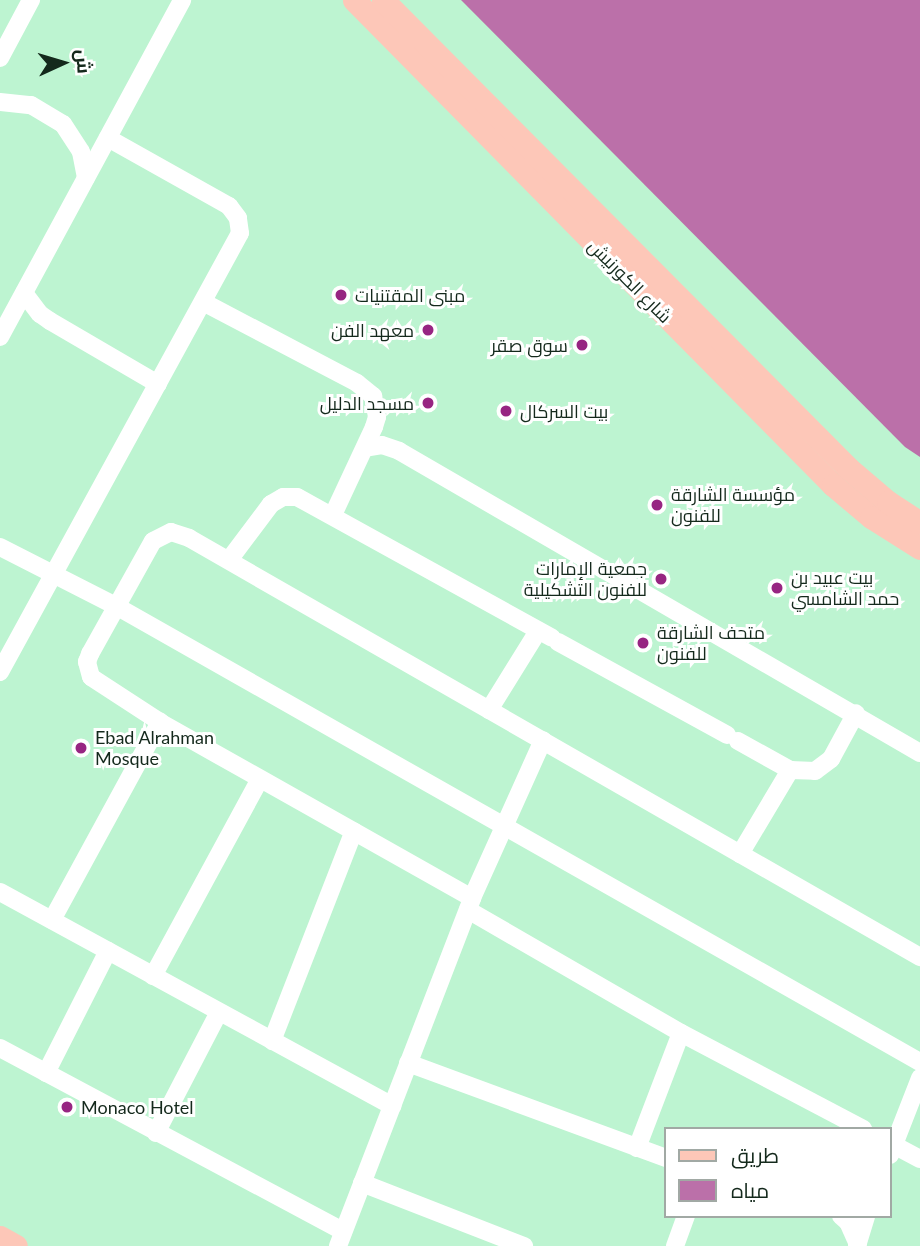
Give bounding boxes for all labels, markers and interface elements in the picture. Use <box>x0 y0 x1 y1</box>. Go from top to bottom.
north arrow <box>28 28 98 98</box>
text: ش <box>72 49 97 74</box>
street label: شارع الكورنيش <box>584 235 676 327</box>
place label: مبنى المقتنيات <box>355 284 465 306</box>
marker: مبنى المقتنيات <box>333 287 349 303</box>
place label: معهد الفن <box>331 319 414 341</box>
marker: معهد الفن <box>420 322 436 338</box>
place label: سوق صقر <box>491 334 568 356</box>
marker: سوق صقر <box>574 337 590 353</box>
place label: مسجد الدليل <box>320 392 414 414</box>
marker: مسجد الدليل <box>420 395 436 411</box>
place label: بيت السركال <box>520 400 608 422</box>
marker: بيت السركال <box>498 403 514 419</box>
place label: مؤسسة الشارقة للفنون <box>671 484 795 526</box>
marker: مؤسسة الشارقة للفنون <box>649 497 665 513</box>
place label: جمعية الإمارات للفنون التشكيلية <box>524 558 647 600</box>
place label: بيت عبيد بن حمد الشامسي <box>791 567 899 610</box>
marker: جمعية الإمارات للفنون التشكيلية <box>653 571 669 587</box>
marker: بيت عبيد بن حمد الشامسي <box>769 580 785 596</box>
place label: متحف الشارقة للفنون <box>657 622 765 664</box>
marker: متحف الشارقة للفنون <box>635 635 651 651</box>
place label: Ebad Alrahman Mosque <box>95 727 215 770</box>
marker: Ebad Alrahman Mosque <box>73 740 89 756</box>
place label: Monaco Hotel <box>81 1096 194 1118</box>
marker: Monaco Hotel <box>59 1099 75 1115</box>
legend <box>664 1127 892 1218</box>
text: طريق <box>731 1142 779 1167</box>
text: مياه <box>731 1177 769 1202</box>

